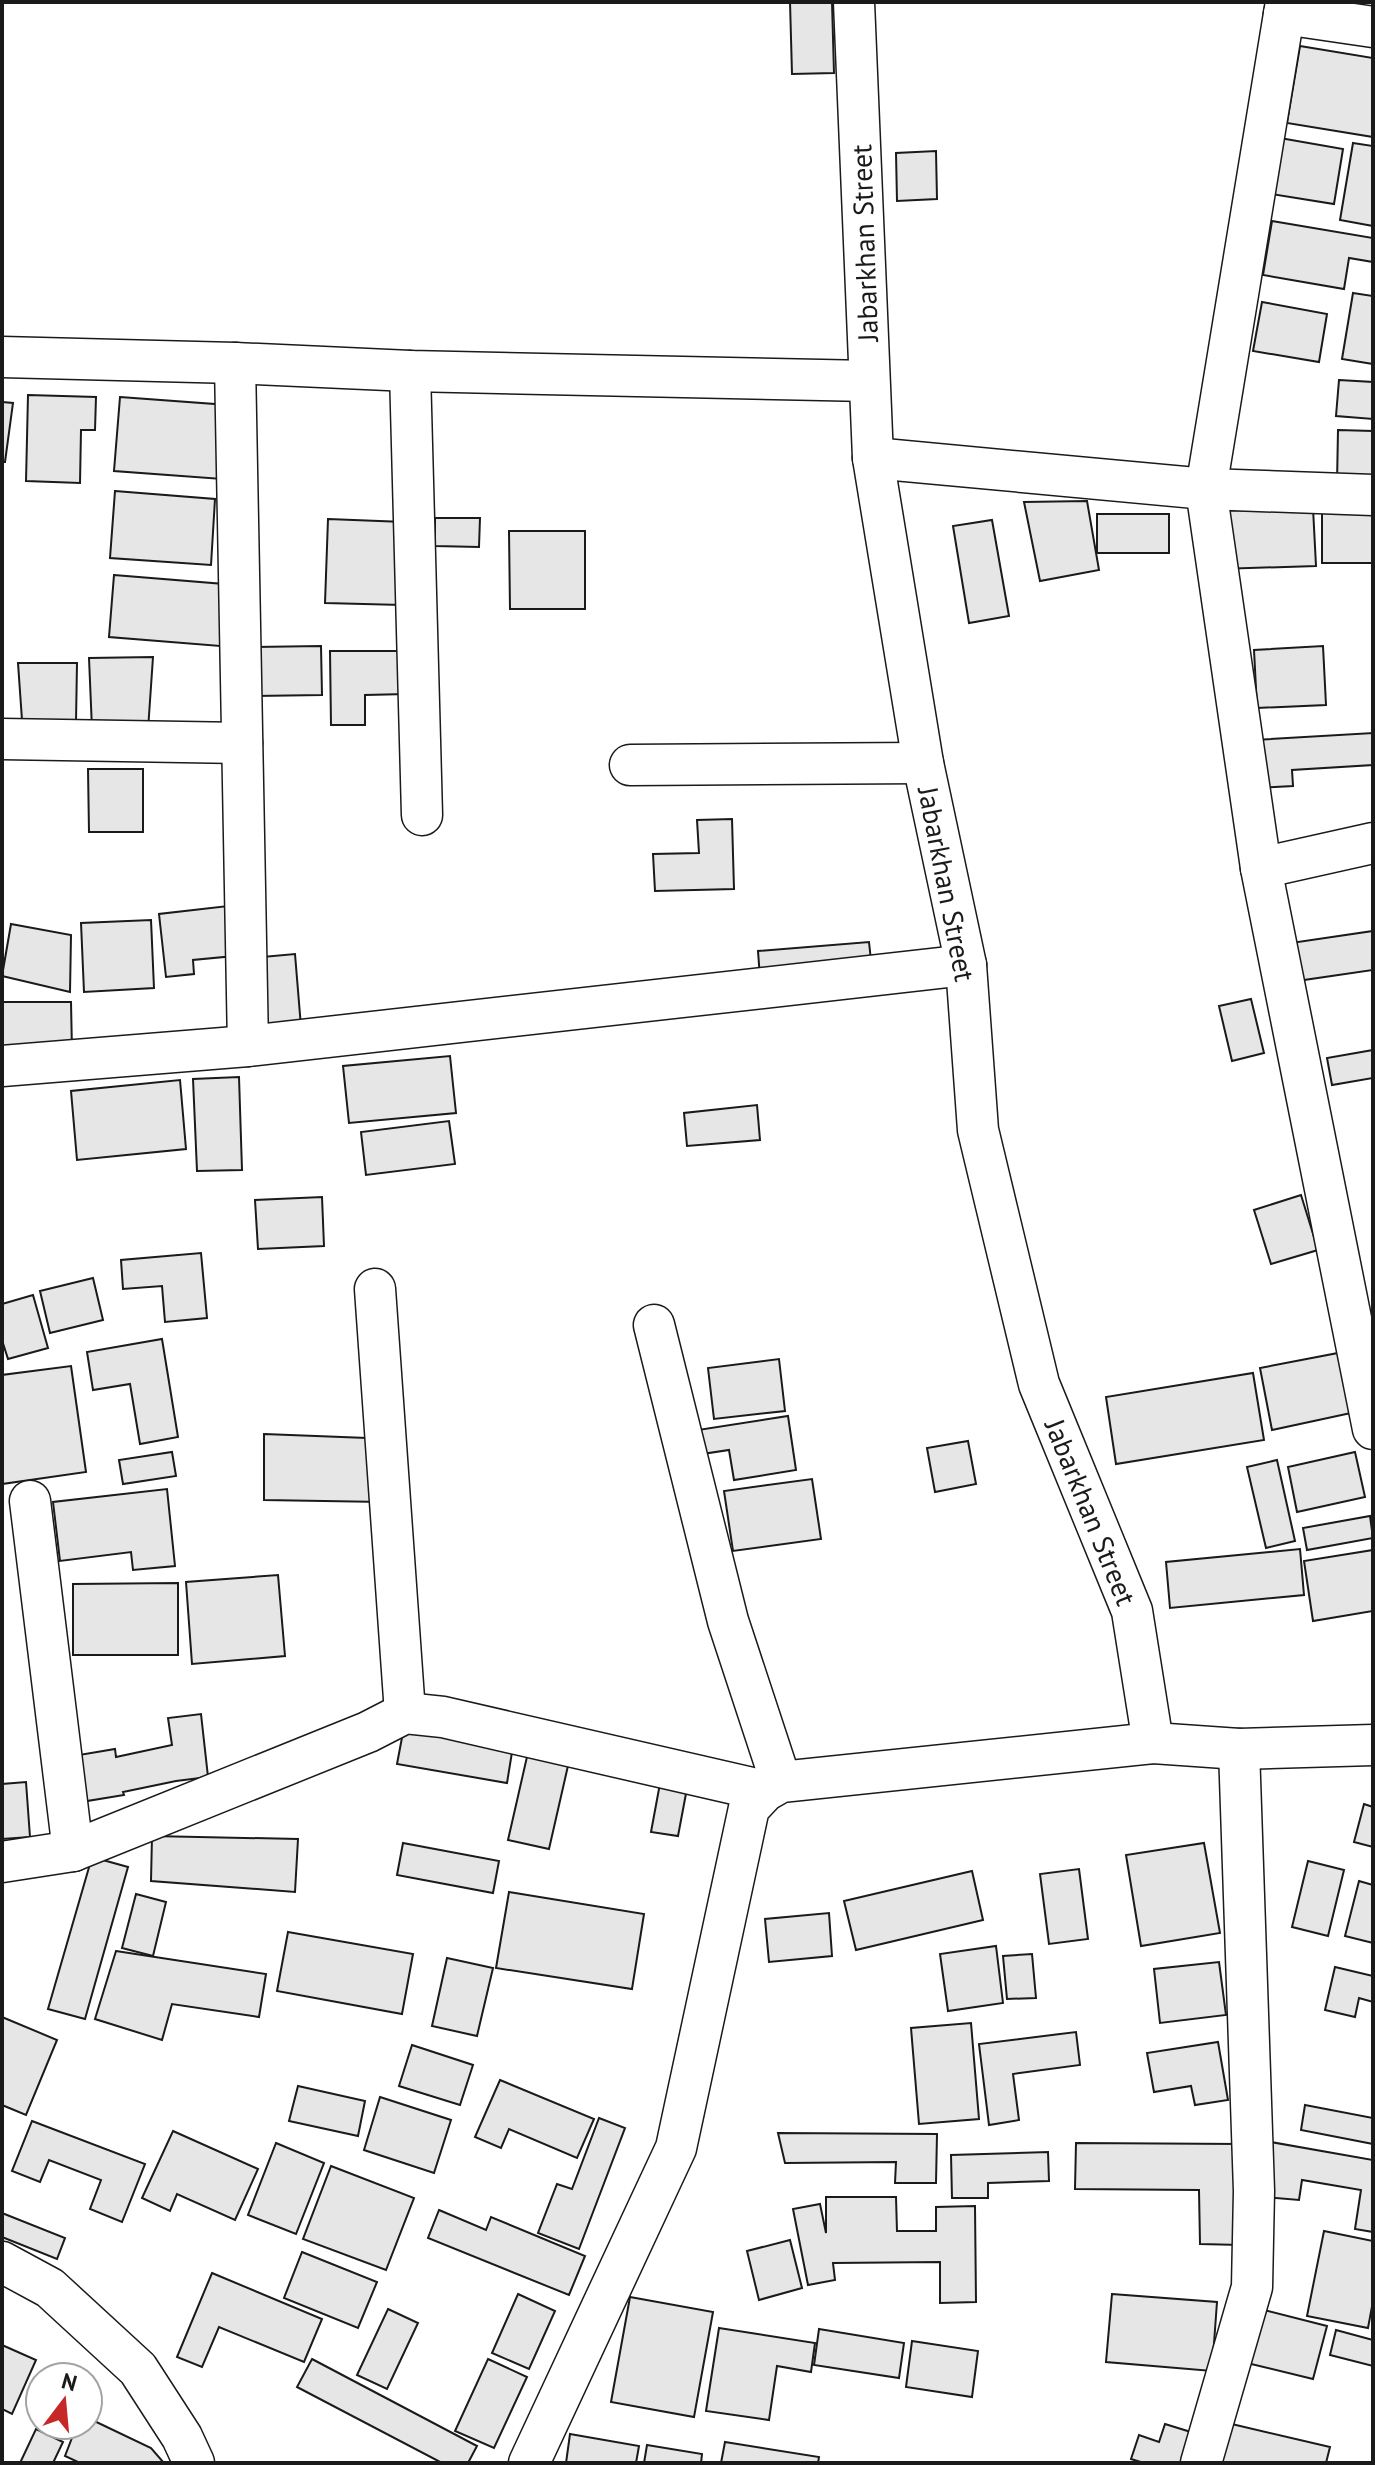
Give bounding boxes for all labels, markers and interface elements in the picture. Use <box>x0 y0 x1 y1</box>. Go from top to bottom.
street label: Jabarkhan Street <box>842 143 886 343</box>
street label: Jabarkhan Street <box>910 783 984 985</box>
street label: Jabarkhan Street <box>1036 1413 1145 1611</box>
north arrow <box>24 2361 104 2441</box>
text: N <box>59 2366 80 2397</box>

